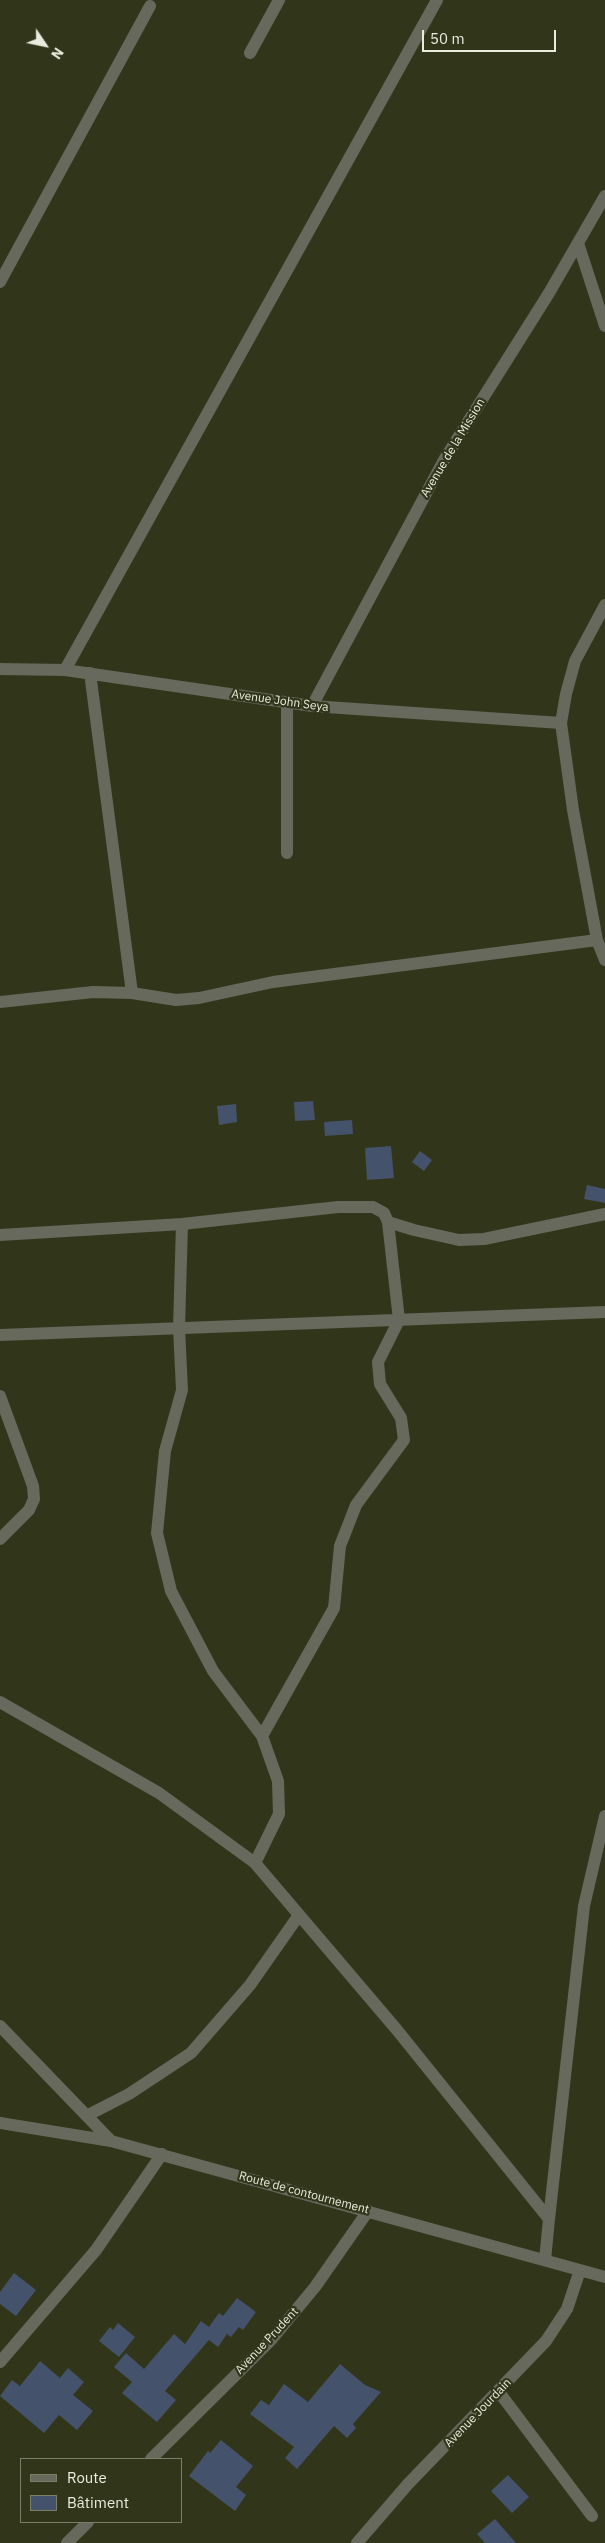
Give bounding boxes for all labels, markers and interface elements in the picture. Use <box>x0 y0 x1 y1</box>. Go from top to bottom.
north arrow <box>20 20 70 70</box>
scale bar <box>425 20 559 52</box>
text: 50 m <box>430 29 465 48</box>
text: N <box>47 44 68 63</box>
street label: Avenue de la Mission <box>418 396 488 500</box>
street label: Avenue John Seya <box>231 687 329 715</box>
street label: Route de contournement <box>237 2169 371 2217</box>
street label: Avenue Prudent <box>232 2305 302 2377</box>
street label: Avenue Jourdain <box>442 2376 514 2450</box>
legend <box>20 2458 182 2523</box>
text: Route <box>67 2468 107 2487</box>
text: Bâtiment <box>67 2493 129 2512</box>

